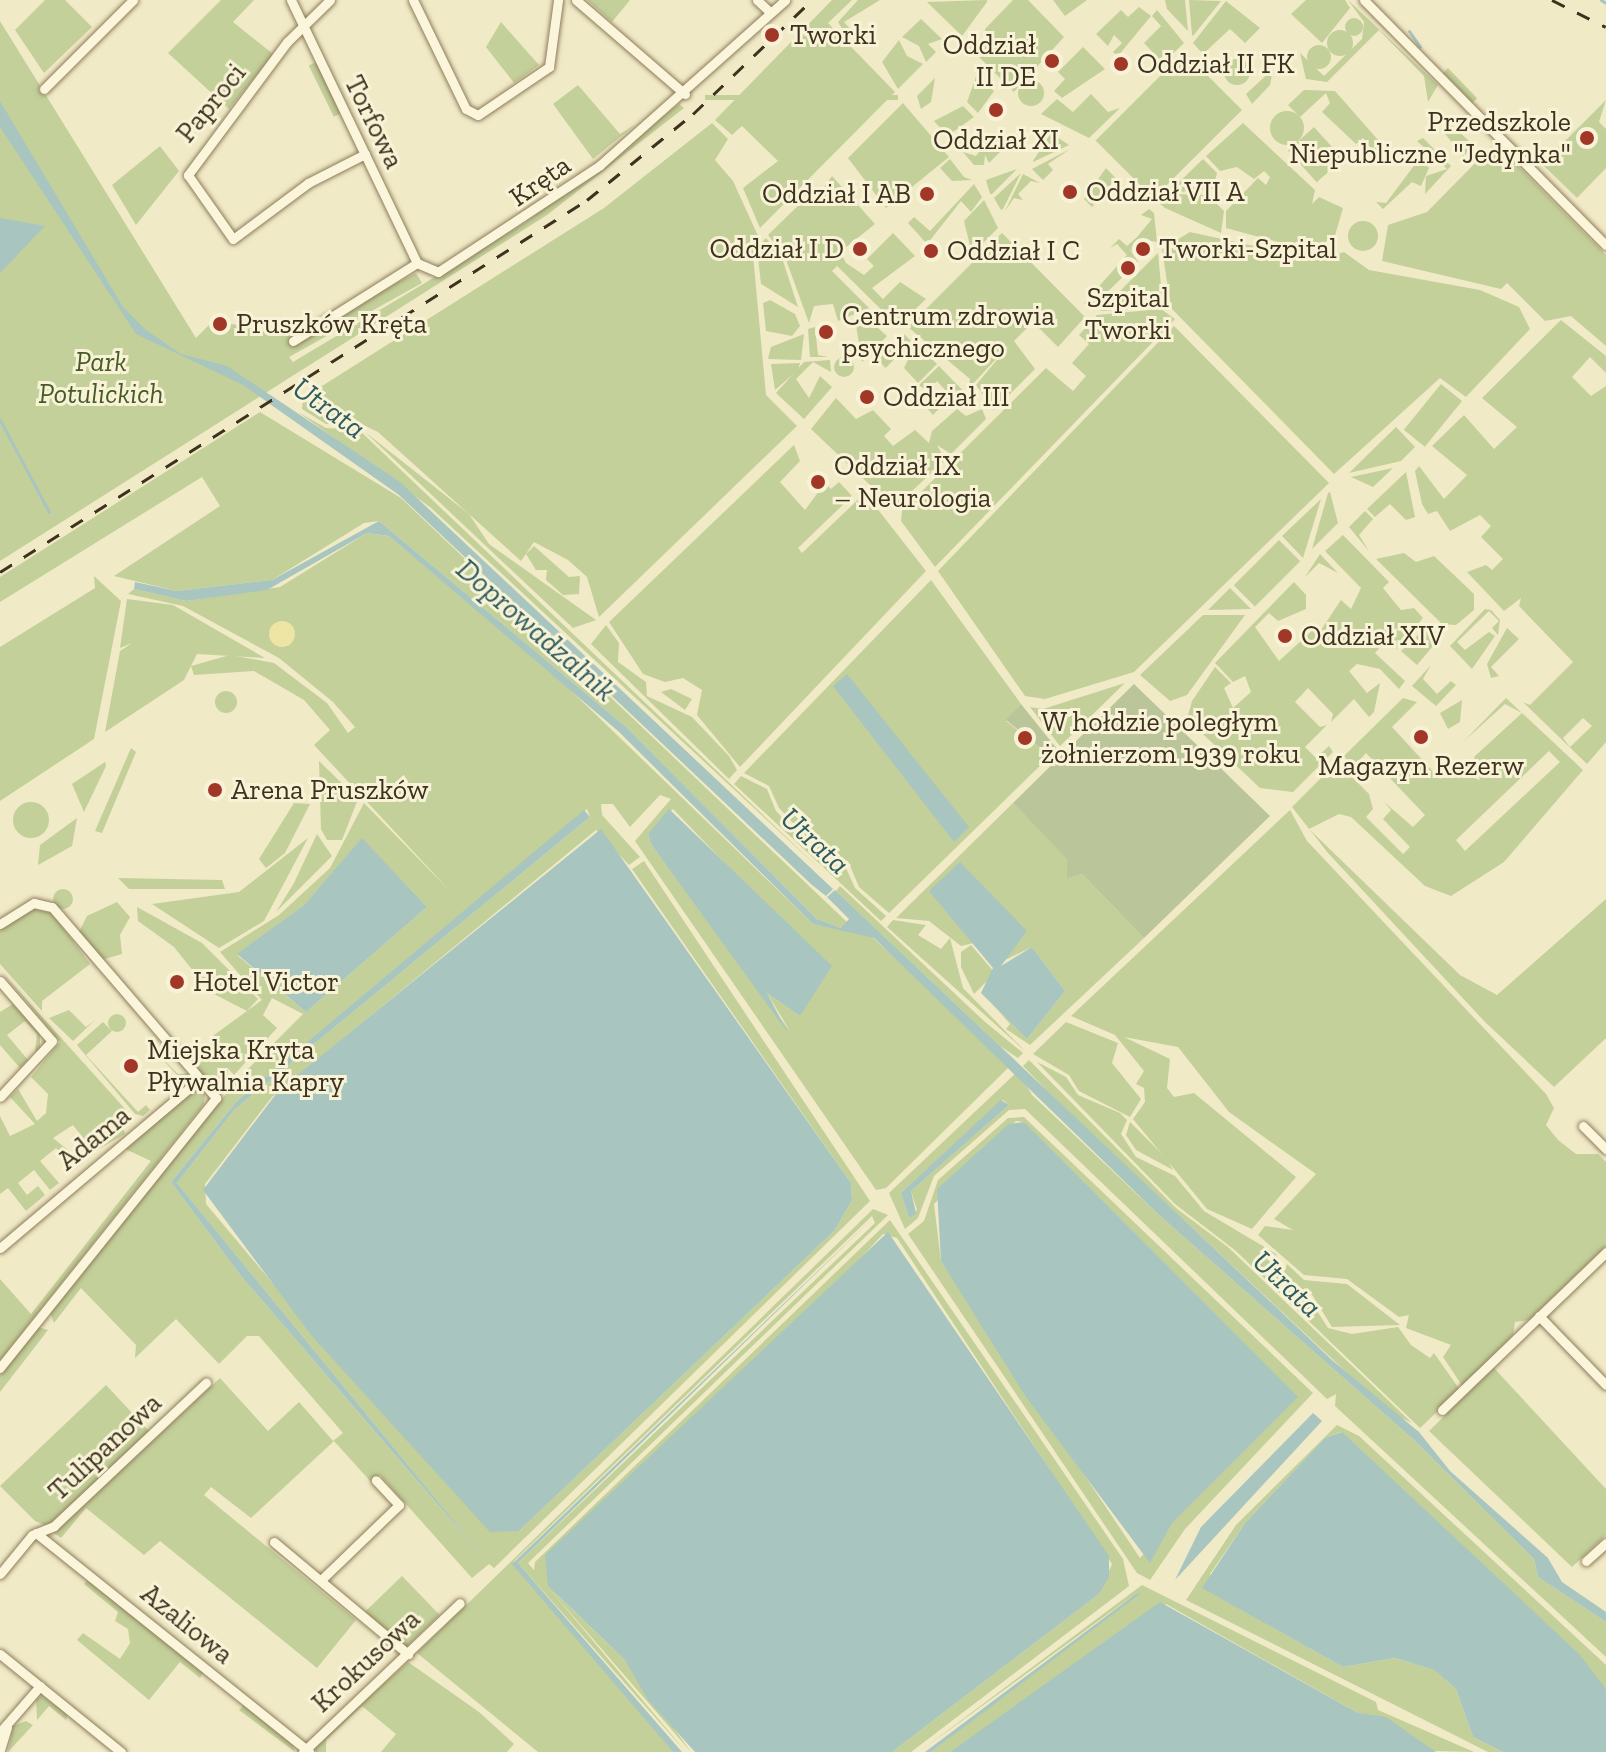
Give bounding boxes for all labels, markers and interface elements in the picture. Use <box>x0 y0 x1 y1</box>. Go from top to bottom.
place label: Tworki <box>790 18 876 52</box>
marker: Tworki <box>761 24 783 46</box>
place label: Oddział II DE <box>943 28 1036 94</box>
place label: Oddział II FK <box>1137 47 1294 81</box>
marker: Oddział II DE <box>1043 52 1061 70</box>
marker: Oddział II FK <box>1112 55 1130 73</box>
street label: Paproci <box>169 57 253 149</box>
street label: Torfowa <box>337 70 411 174</box>
marker: Oddział XI <box>987 101 1005 119</box>
place label: Przedszkole Niepubliczne "Jedynka" <box>1289 105 1571 171</box>
place label: Oddział XI <box>933 123 1059 157</box>
marker: Przedszkole Niepubliczne "Jedynka" <box>1578 129 1596 147</box>
street label: Kręta <box>503 148 577 214</box>
place label: Oddział VII A <box>1086 175 1246 209</box>
place label: Oddział I AB <box>761 177 911 211</box>
marker: Oddział VII A <box>1061 183 1079 201</box>
marker: Oddział I AB <box>918 185 936 203</box>
place label: Oddział I D <box>709 232 844 266</box>
place label: Tworki-Szpital <box>1159 232 1337 266</box>
place label: Oddział I C <box>947 234 1080 268</box>
marker: Oddział I D <box>851 240 869 258</box>
marker: Tworki-Szpital <box>1134 240 1152 258</box>
marker: Oddział I C <box>922 242 940 260</box>
marker: Szpital Tworki <box>1119 259 1137 277</box>
place label: Szpital Tworki <box>1085 281 1171 347</box>
place label: Centrum zdrowia psychicznego <box>842 299 1055 365</box>
place label: Pruszków Kręta <box>236 307 428 341</box>
marker: Pruszków Kręta <box>211 315 229 333</box>
marker: Centrum zdrowia psychicznego <box>817 323 835 341</box>
park label: Park Potulickich <box>38 345 164 411</box>
water label: Utrata <box>285 369 373 447</box>
place label: Oddział III <box>883 380 1010 414</box>
marker: Oddział III <box>858 388 876 406</box>
place label: Oddział IX – Neurologia <box>834 449 991 515</box>
marker: Oddział IX – Neurologia <box>809 473 827 491</box>
water label: Doprowadzalnik <box>449 551 623 709</box>
place label: Oddział XIV <box>1301 619 1445 653</box>
marker: Oddział XIV <box>1276 627 1294 645</box>
place label: W hołdzie poległym żołnierzom 1939 roku <box>1041 705 1300 771</box>
marker: Magazyn Rezerw <box>1412 728 1430 746</box>
marker: W hołdzie poległym żołnierzom 1939 roku <box>1016 729 1034 747</box>
place label: Magazyn Rezerw <box>1318 749 1524 783</box>
place label: Arena Pruszków <box>231 773 428 807</box>
marker: Arena Pruszków <box>206 781 224 799</box>
water label: Utrata <box>773 800 857 882</box>
place label: Hotel Victor <box>193 965 340 999</box>
marker: Hotel Victor <box>168 973 186 991</box>
place label: Miejska Kryta Pływalnia Kapry <box>147 1033 344 1099</box>
marker: Miejska Kryta Pływalnia Kapry <box>122 1057 140 1075</box>
street label: Adama <box>51 1098 137 1178</box>
water label: Utrata <box>1245 1243 1329 1325</box>
street label: Tulipanowa <box>41 1386 169 1508</box>
street label: Azaliowa <box>134 1577 240 1671</box>
street label: Krokusowa <box>305 1602 427 1720</box>

